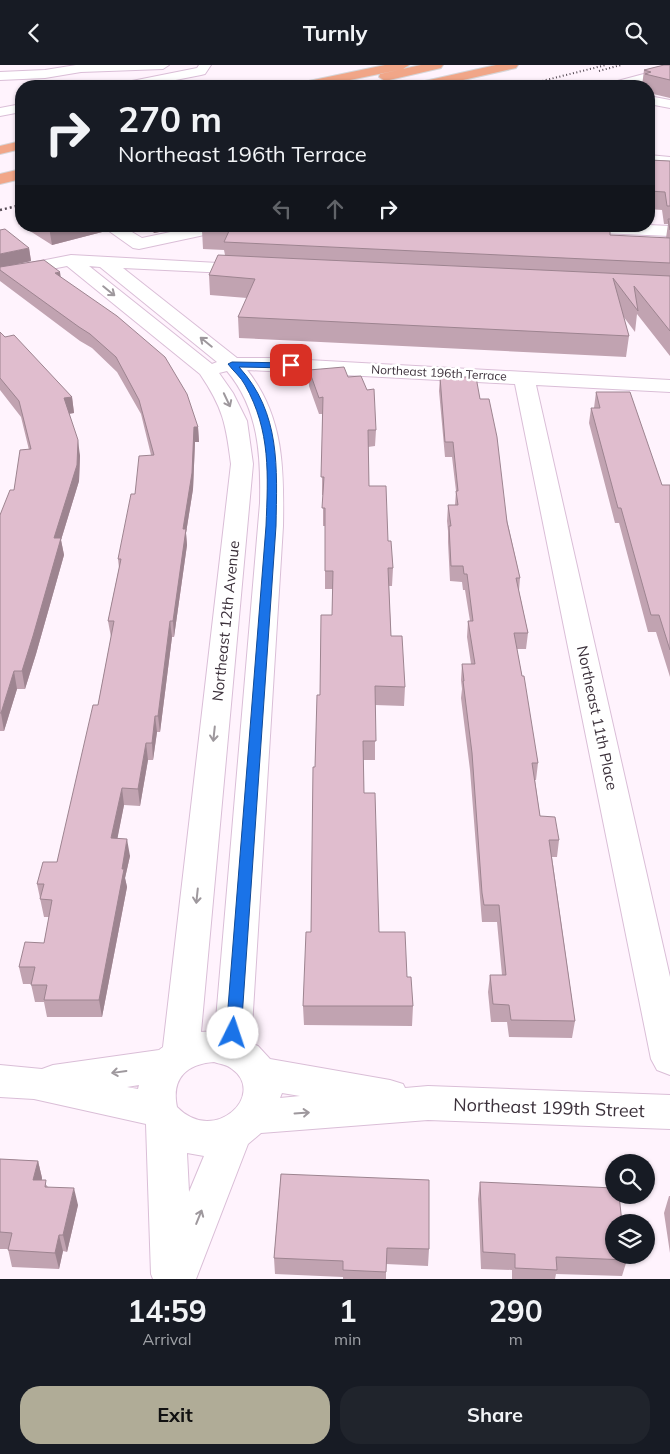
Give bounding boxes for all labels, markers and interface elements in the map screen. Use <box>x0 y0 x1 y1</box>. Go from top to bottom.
icon: back <box>20 19 48 47</box>
text: Turnly <box>303 19 367 47</box>
icon: search <box>622 19 650 47</box>
text: 270 m <box>118 97 222 141</box>
icon: right <box>35 100 100 165</box>
text: Northeast 196th Terrace <box>118 140 367 168</box>
icon: left <box>268 195 296 223</box>
icon: ahead <box>321 195 349 223</box>
icon: right <box>374 195 402 223</box>
one-way arrow <box>102 285 115 296</box>
one-way arrow <box>200 337 213 348</box>
pin <box>270 344 312 386</box>
icon: arrive <box>277 351 305 379</box>
street label: Northeast 196th Terrace <box>371 361 507 384</box>
one-way arrow <box>222 393 232 408</box>
street label: Northeast 12th Avenue <box>208 540 243 702</box>
street label: Northeast 11th Place <box>573 644 622 792</box>
one-way arrow <box>209 726 219 742</box>
one-way arrow <box>193 887 202 903</box>
position arrow <box>206 1006 258 1058</box>
one-way arrow <box>112 1067 128 1077</box>
street label: Northeast 199th Street <box>453 1093 645 1122</box>
one-way arrow <box>293 1108 309 1118</box>
map controls <box>605 1154 655 1264</box>
button: search <box>605 1154 655 1204</box>
one-way arrow <box>195 1210 204 1226</box>
button: layers <box>605 1214 655 1264</box>
text: 14:59 <box>127 1292 207 1330</box>
text: 1 <box>339 1292 357 1330</box>
text: 290 <box>489 1292 543 1330</box>
text: Arrival <box>143 1329 192 1349</box>
text: min <box>334 1329 361 1349</box>
text: m <box>509 1329 523 1349</box>
button: Exit <box>20 1386 330 1444</box>
button: Share <box>340 1386 650 1444</box>

